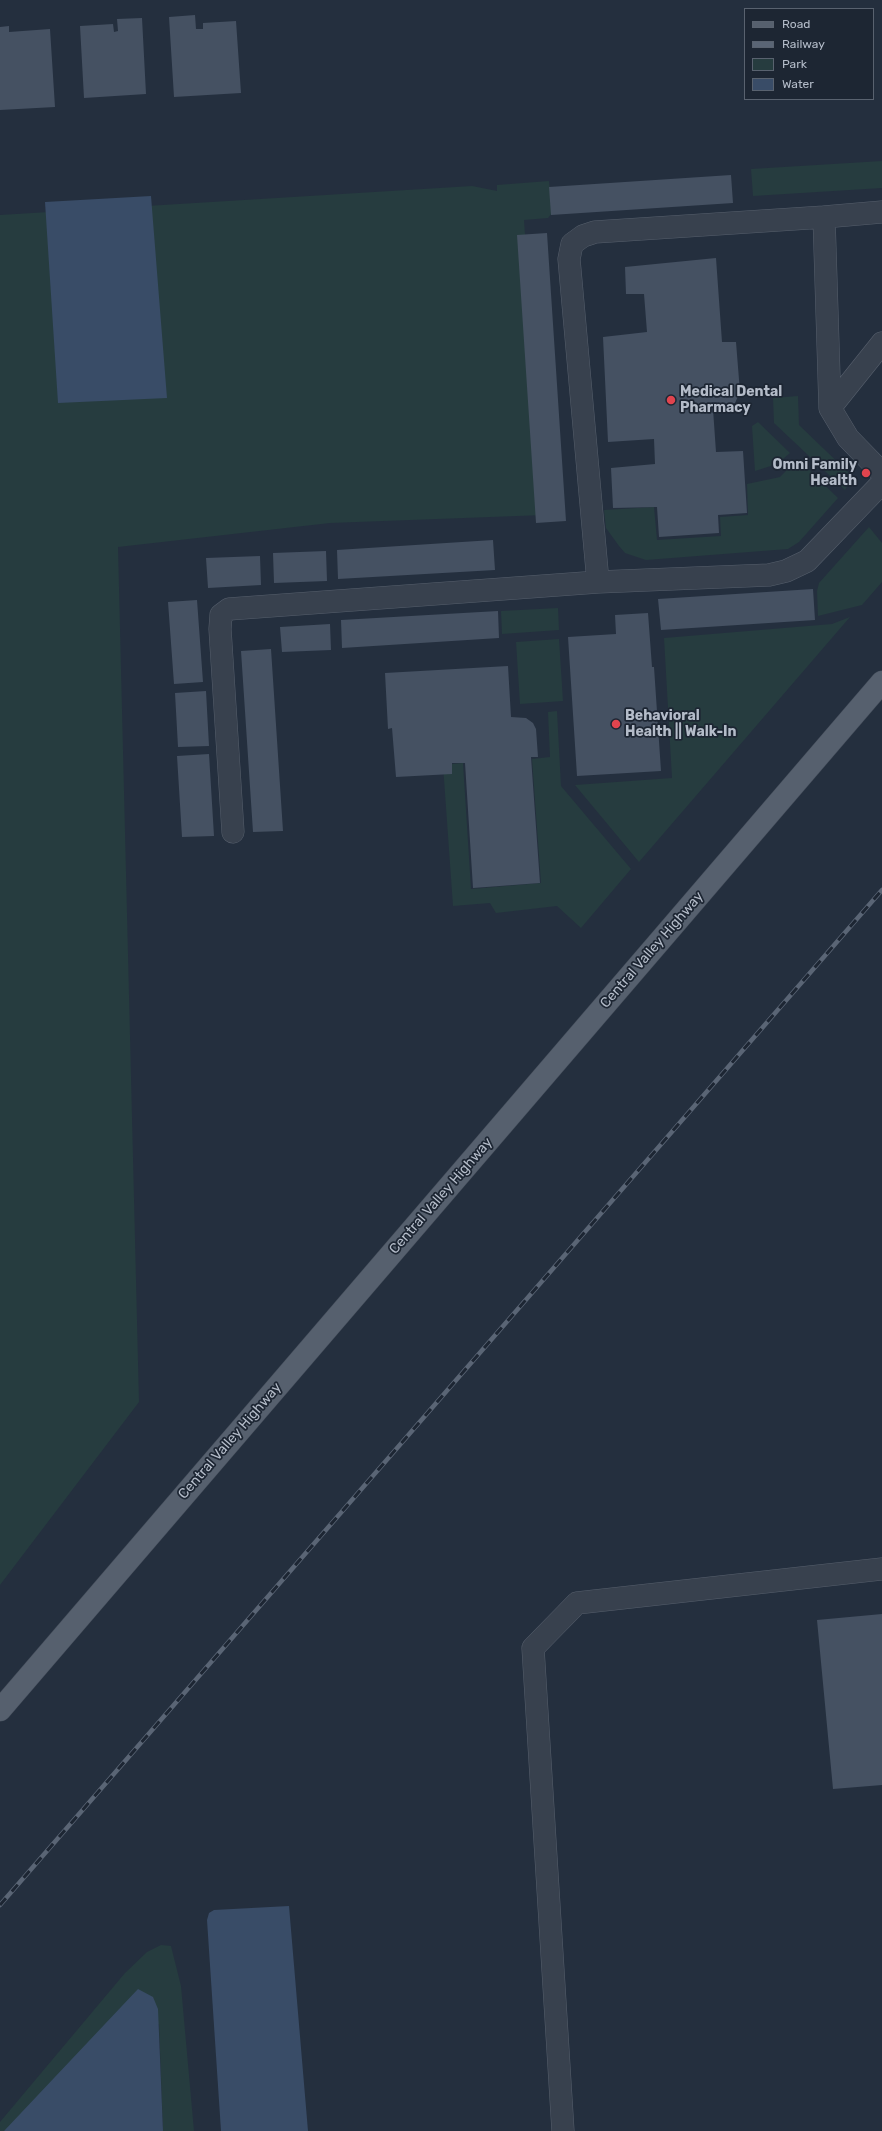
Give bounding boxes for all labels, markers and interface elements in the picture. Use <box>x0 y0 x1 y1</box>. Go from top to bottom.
legend <box>744 8 874 100</box>
text: Road <box>782 17 810 31</box>
text: Railway <box>782 37 825 51</box>
text: Park <box>782 57 807 71</box>
text: Water <box>782 77 814 91</box>
place label: Medical Dental Pharmacy <box>680 384 782 416</box>
marker: Medical Dental Pharmacy <box>665 394 677 406</box>
place label: Omni Family Health <box>772 457 857 490</box>
marker: Omni Family Health <box>860 467 872 479</box>
place label: Behavioral Health || Walk-In <box>625 708 737 740</box>
marker: Behavioral Health || Walk-In <box>610 718 622 730</box>
street label: Central Valley Highway <box>597 888 707 1012</box>
street label: Central Valley Highway <box>386 1134 496 1258</box>
street label: Central Valley Highway <box>175 1379 285 1503</box>

